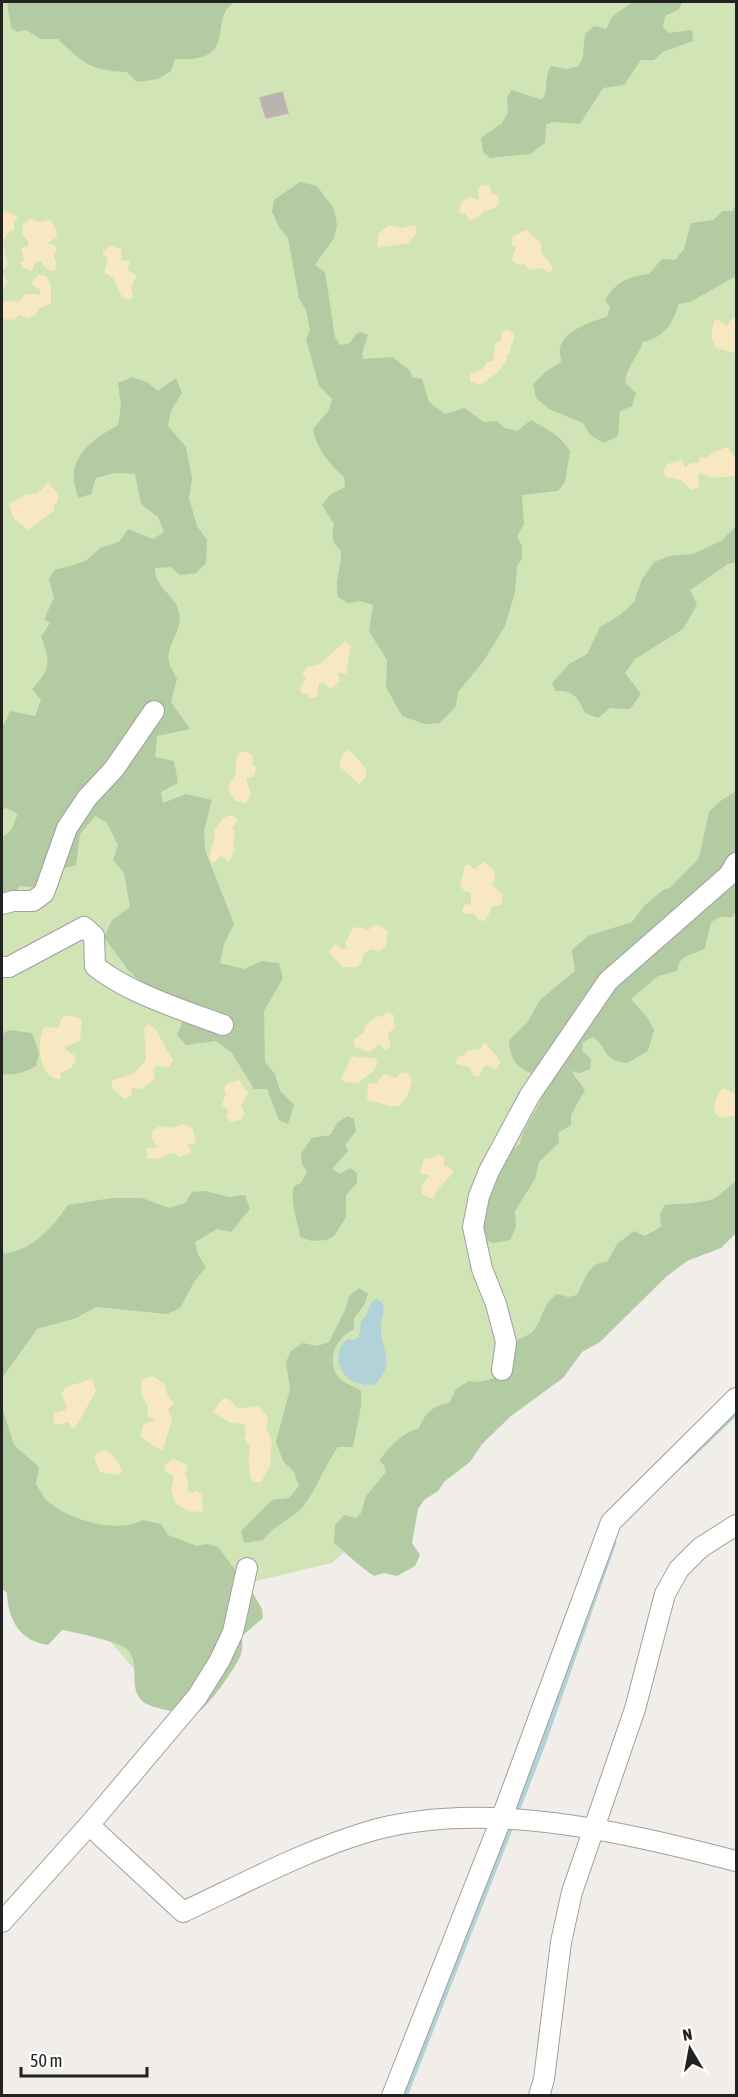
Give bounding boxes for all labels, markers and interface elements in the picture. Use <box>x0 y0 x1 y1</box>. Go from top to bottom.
north arrow <box>660 2019 720 2079</box>
text: N <box>681 2025 694 2044</box>
scale bar <box>21 2040 147 2078</box>
text: 50 m <box>30 2050 62 2071</box>

